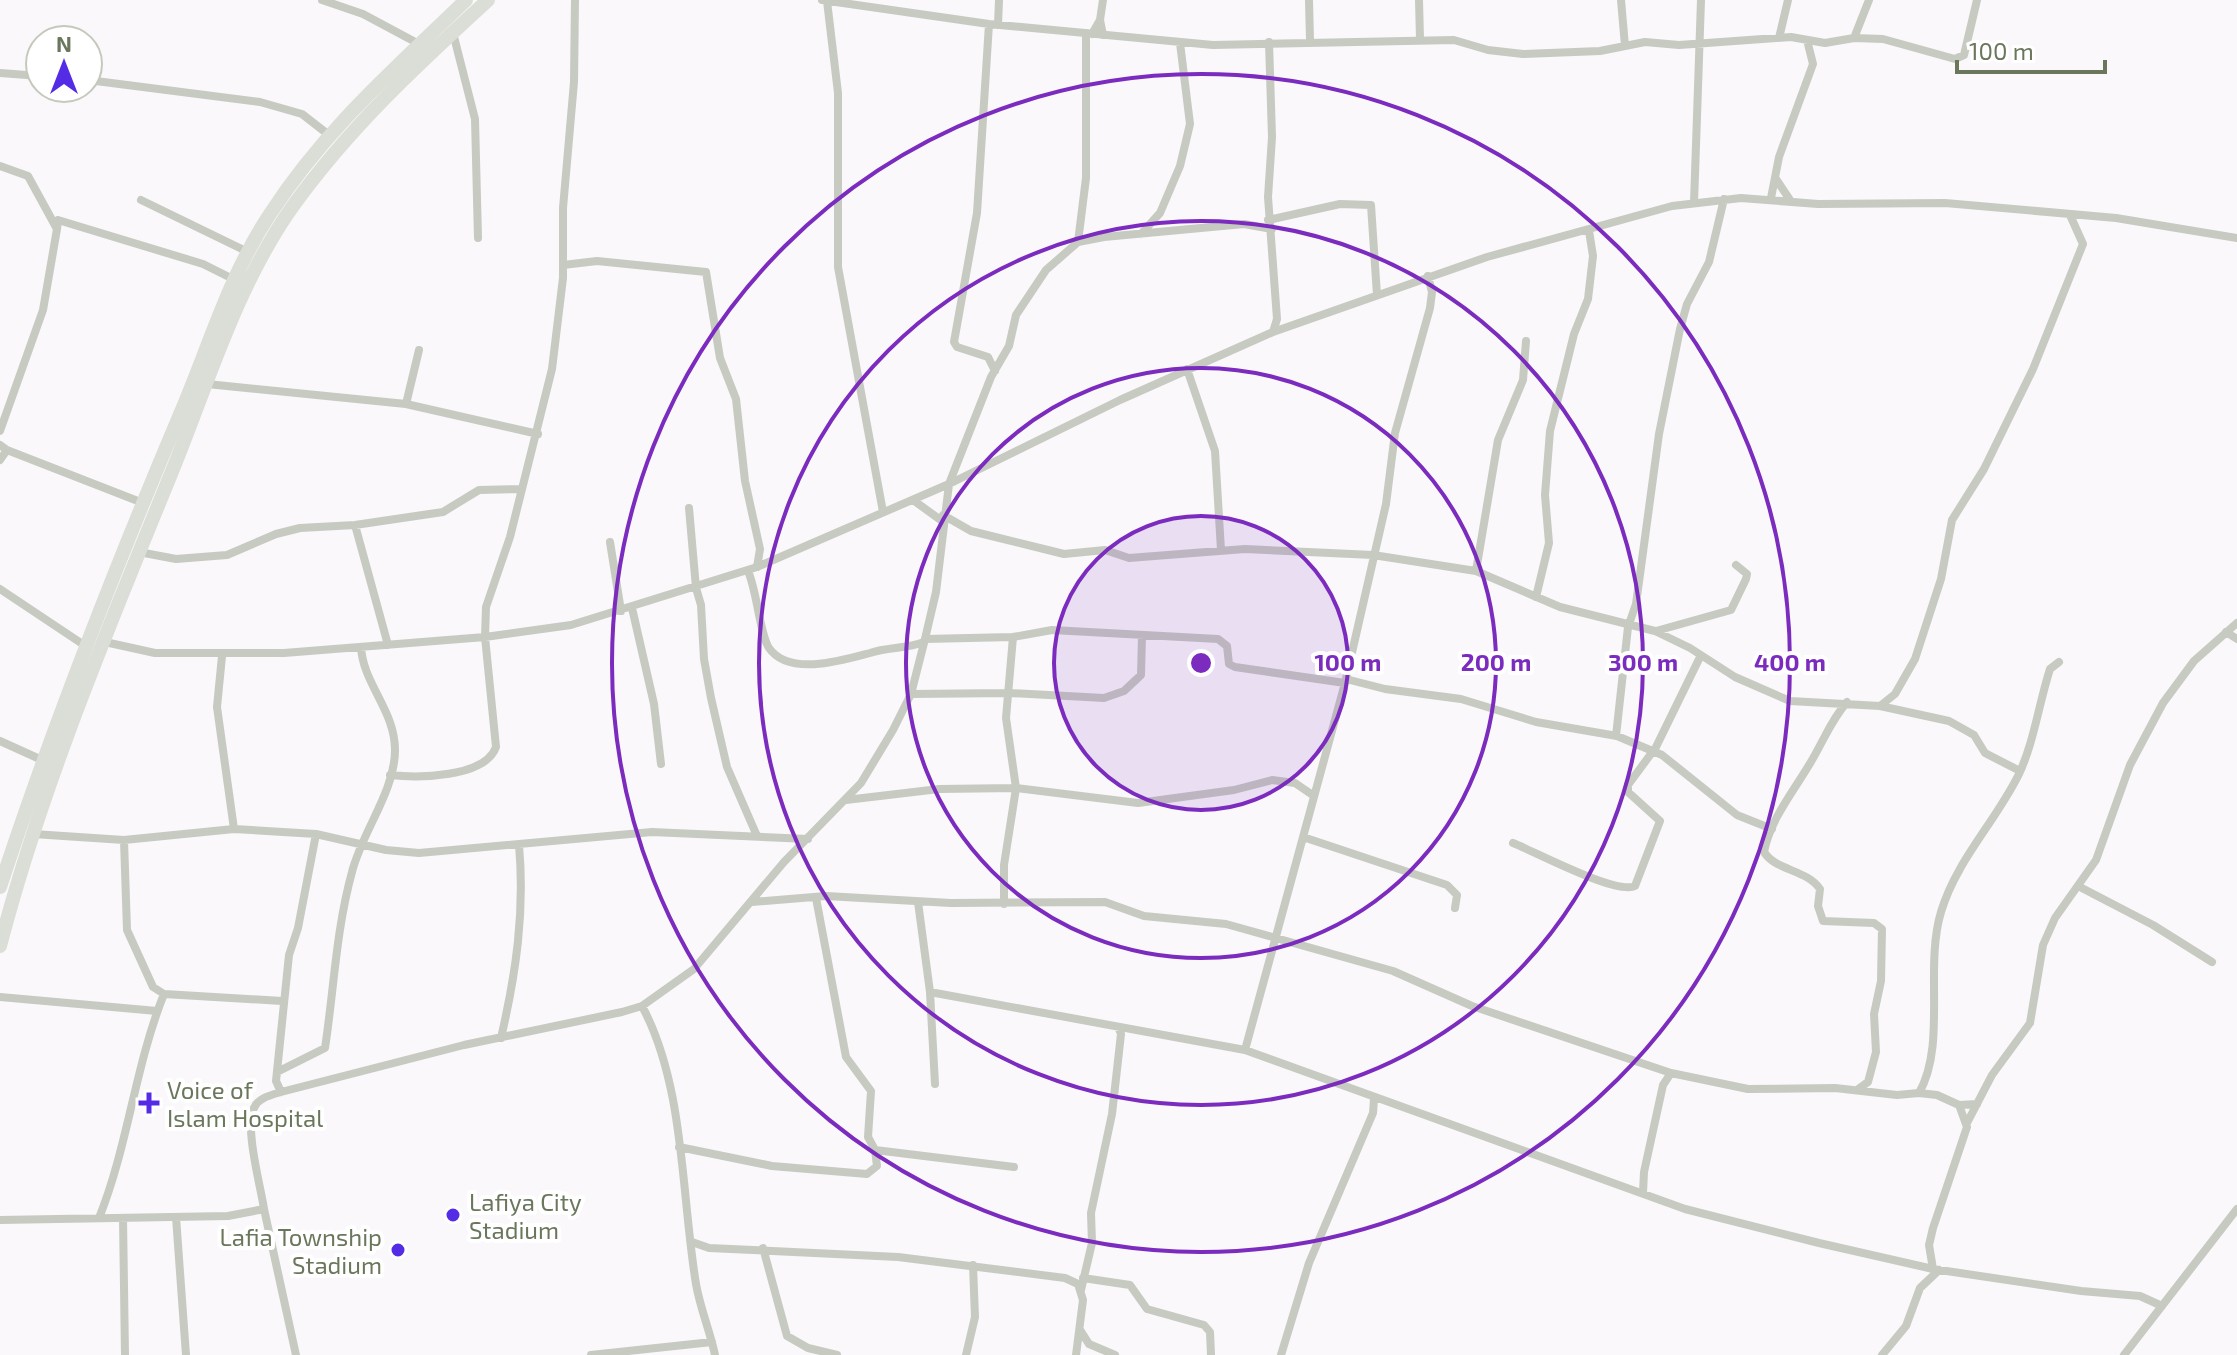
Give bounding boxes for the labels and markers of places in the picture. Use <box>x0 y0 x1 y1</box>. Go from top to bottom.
centre of rings <box>1187 649 1215 677</box>
place label: Voice of Islam Hospital <box>167 1075 323 1132</box>
marker: Voice of Islam Hospital <box>138 1092 160 1114</box>
place label: Lafiya City Stadium <box>469 1187 582 1244</box>
marker: Lafiya City Stadium <box>444 1206 462 1224</box>
place label: Lafia Township Stadium <box>219 1222 382 1279</box>
marker: Lafia Township Stadium <box>389 1241 407 1259</box>

